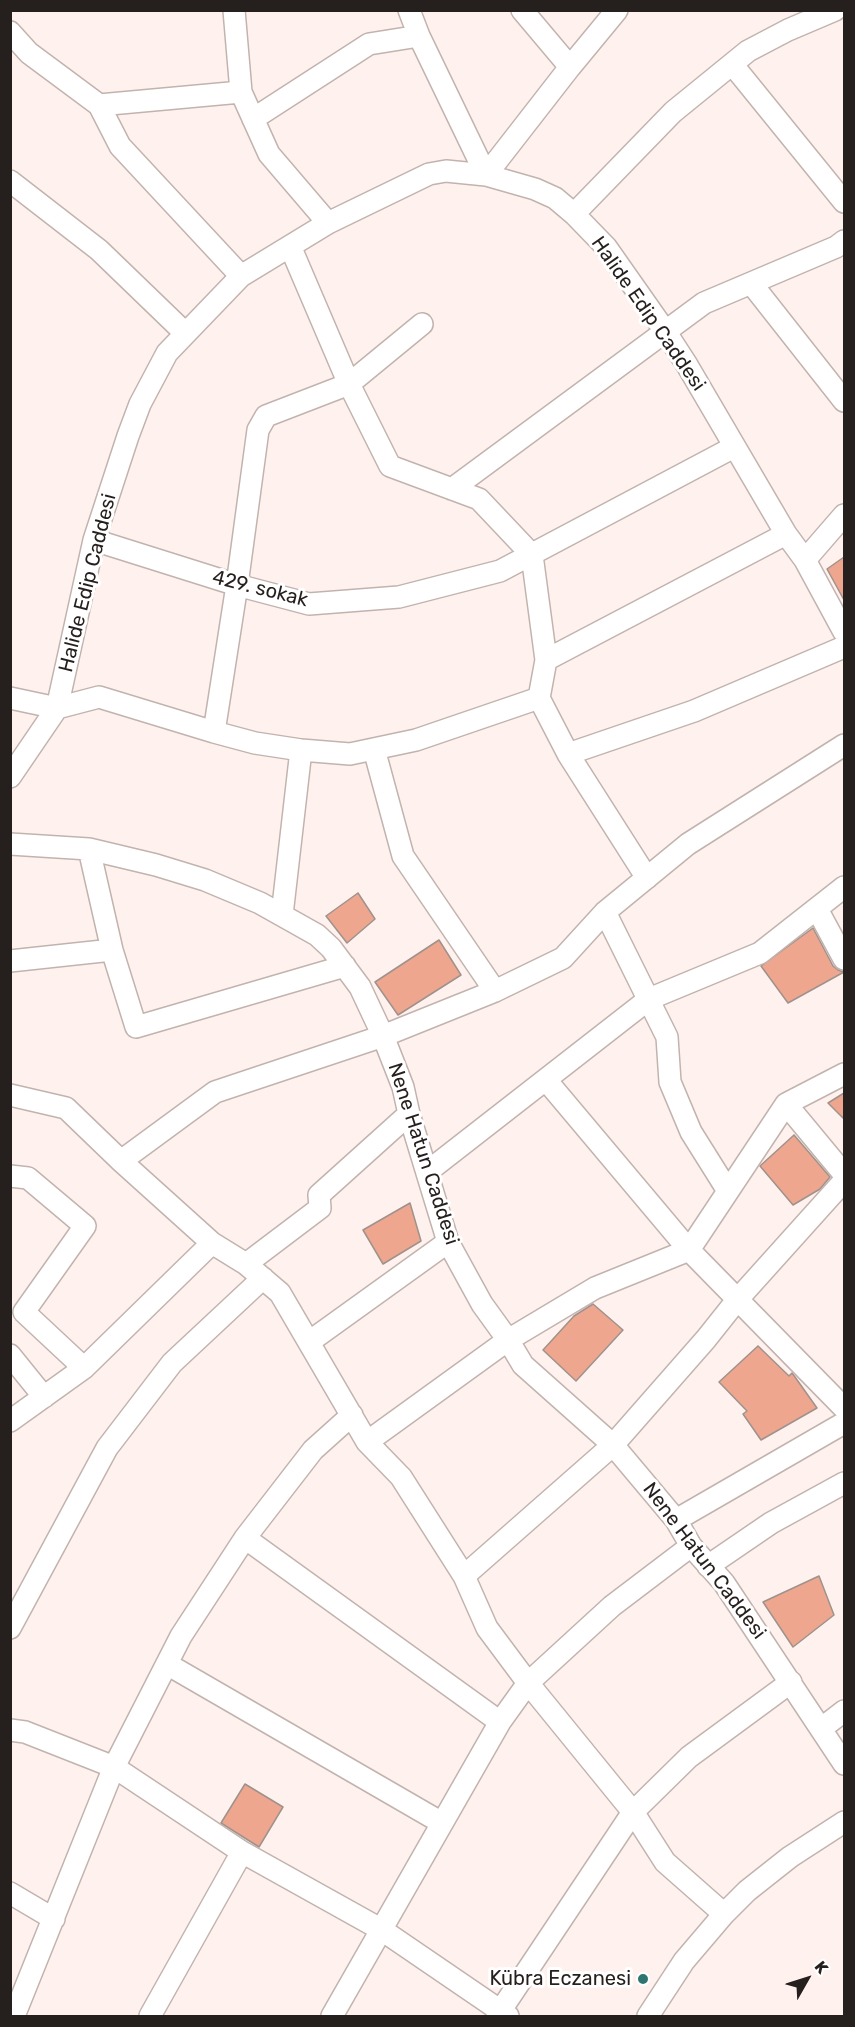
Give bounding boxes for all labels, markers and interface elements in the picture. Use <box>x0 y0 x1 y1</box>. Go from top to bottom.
street label: Halide Edip Caddesi <box>586 232 710 396</box>
street label: Halide Edip Caddesi <box>54 491 122 675</box>
street label: 429. sokak <box>210 566 310 612</box>
street label: Nene Hatun Caddesi <box>382 1060 464 1248</box>
street label: Nene Hatun Caddesi <box>637 1478 771 1644</box>
north arrow <box>777 1949 837 2009</box>
text: K <box>811 1957 832 1977</box>
place label: Kübra Eczanesi <box>489 1967 631 1991</box>
marker: Kübra Eczanesi <box>636 1972 650 1986</box>

